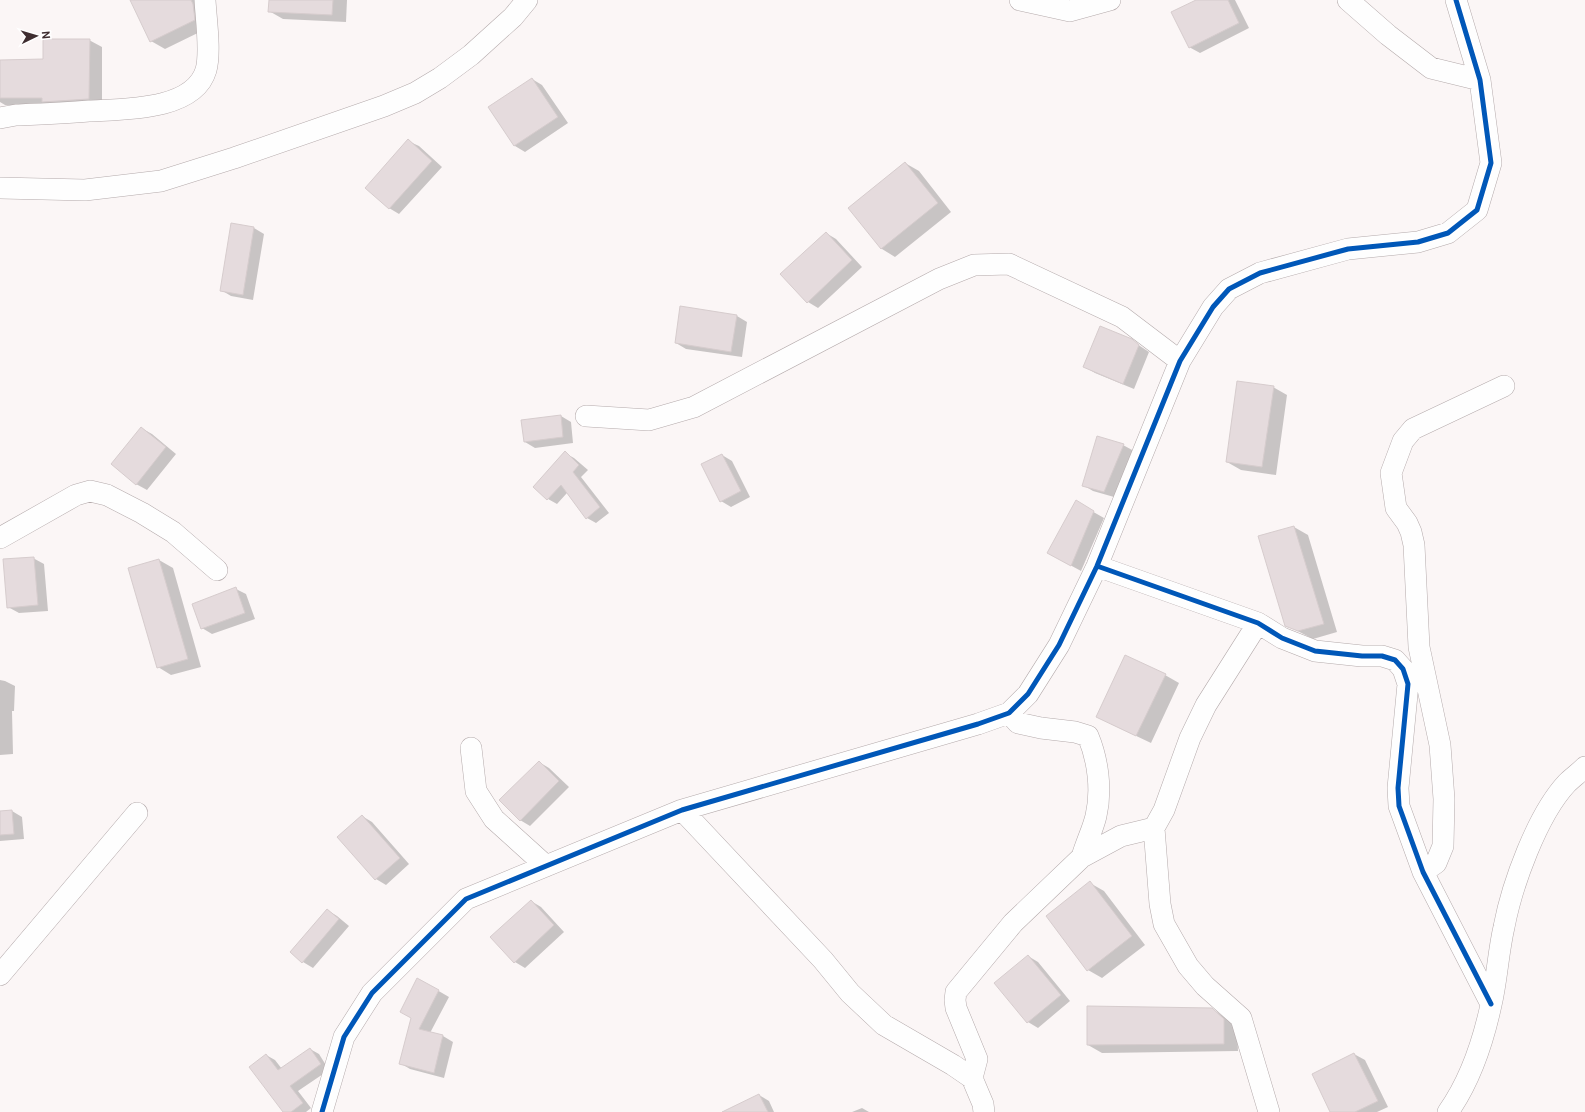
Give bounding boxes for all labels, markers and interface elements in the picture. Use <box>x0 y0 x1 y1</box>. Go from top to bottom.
north arrow <box>16 16 56 56</box>
text: N <box>39 31 52 40</box>

